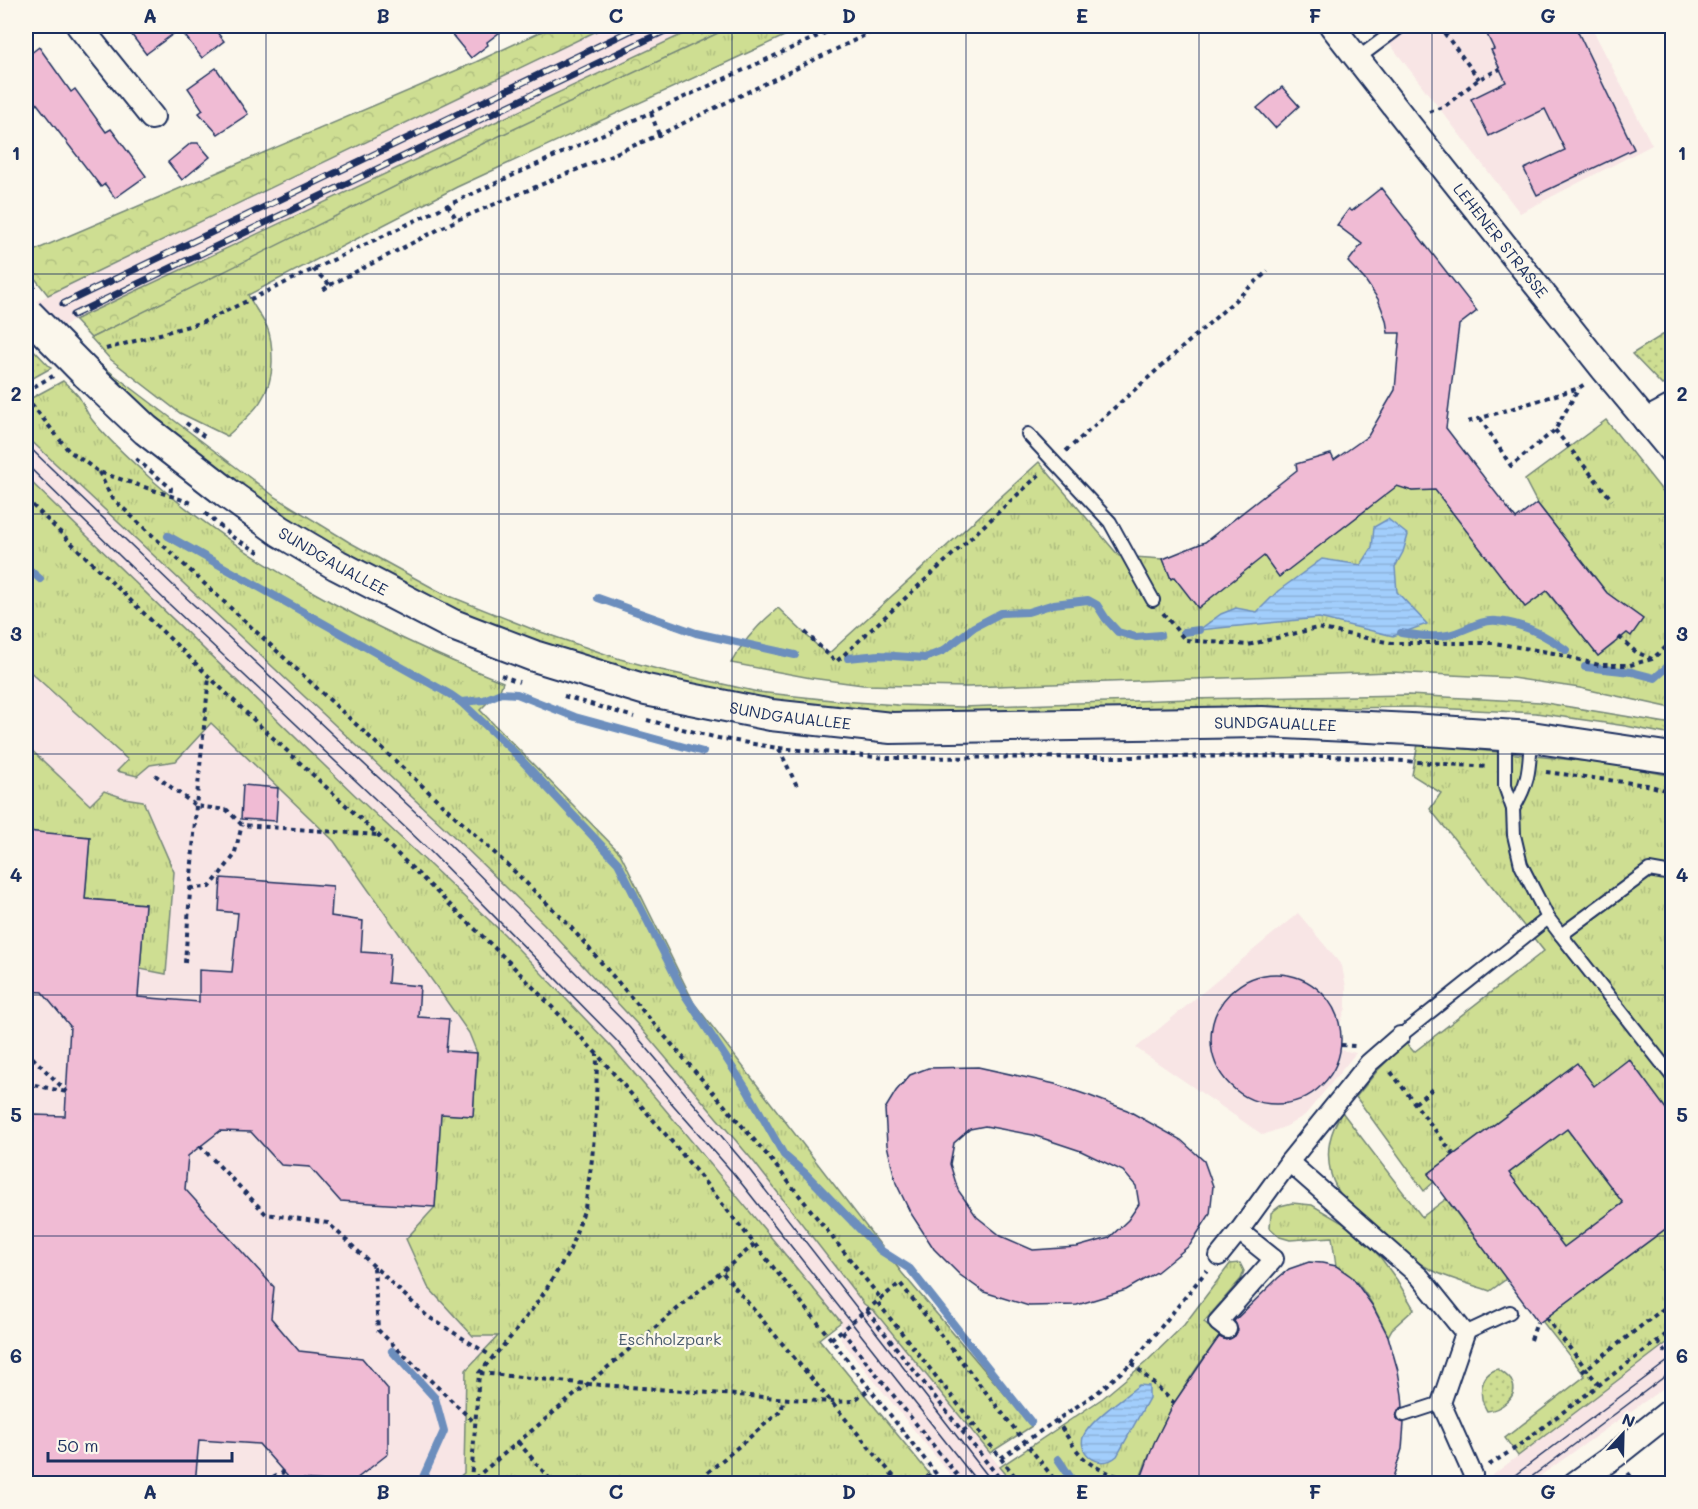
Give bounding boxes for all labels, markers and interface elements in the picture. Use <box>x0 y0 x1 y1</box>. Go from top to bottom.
text: A <box>143 2 157 28</box>
text: B <box>376 2 390 28</box>
text: C <box>609 2 624 28</box>
text: D <box>842 2 856 28</box>
text: E <box>1076 2 1088 28</box>
text: F <box>1309 2 1322 28</box>
text: G <box>1540 2 1556 28</box>
text: 1 <box>12 139 20 165</box>
text: 1 <box>1678 139 1686 165</box>
street label: LEHENER STRASSE <box>1449 178 1553 302</box>
text: 2 <box>10 380 22 406</box>
text: 2 <box>1676 380 1688 406</box>
street label: SUNDGAUALLEE <box>275 522 392 600</box>
text: 3 <box>10 620 22 646</box>
text: 3 <box>1676 620 1688 646</box>
street label: SUNDGAUALLEE <box>728 696 852 734</box>
street label: SUNDGAUALLEE <box>1214 711 1337 735</box>
text: 4 <box>10 861 23 887</box>
text: 4 <box>1676 861 1689 887</box>
text: 5 <box>10 1101 22 1127</box>
text: 5 <box>1676 1101 1688 1127</box>
park label: Eschholzpark <box>618 1328 722 1349</box>
text: 6 <box>10 1342 22 1368</box>
text: 6 <box>1676 1342 1688 1368</box>
north arrow <box>1593 1404 1653 1464</box>
text: N <box>1619 1408 1638 1432</box>
scale bar <box>48 1425 232 1463</box>
text: 50 m <box>57 1433 99 1457</box>
text: A <box>143 1478 157 1504</box>
text: B <box>376 1478 390 1504</box>
text: C <box>609 1478 624 1504</box>
text: D <box>842 1478 856 1504</box>
text: E <box>1076 1478 1088 1504</box>
text: F <box>1309 1478 1322 1504</box>
text: G <box>1540 1478 1556 1504</box>

